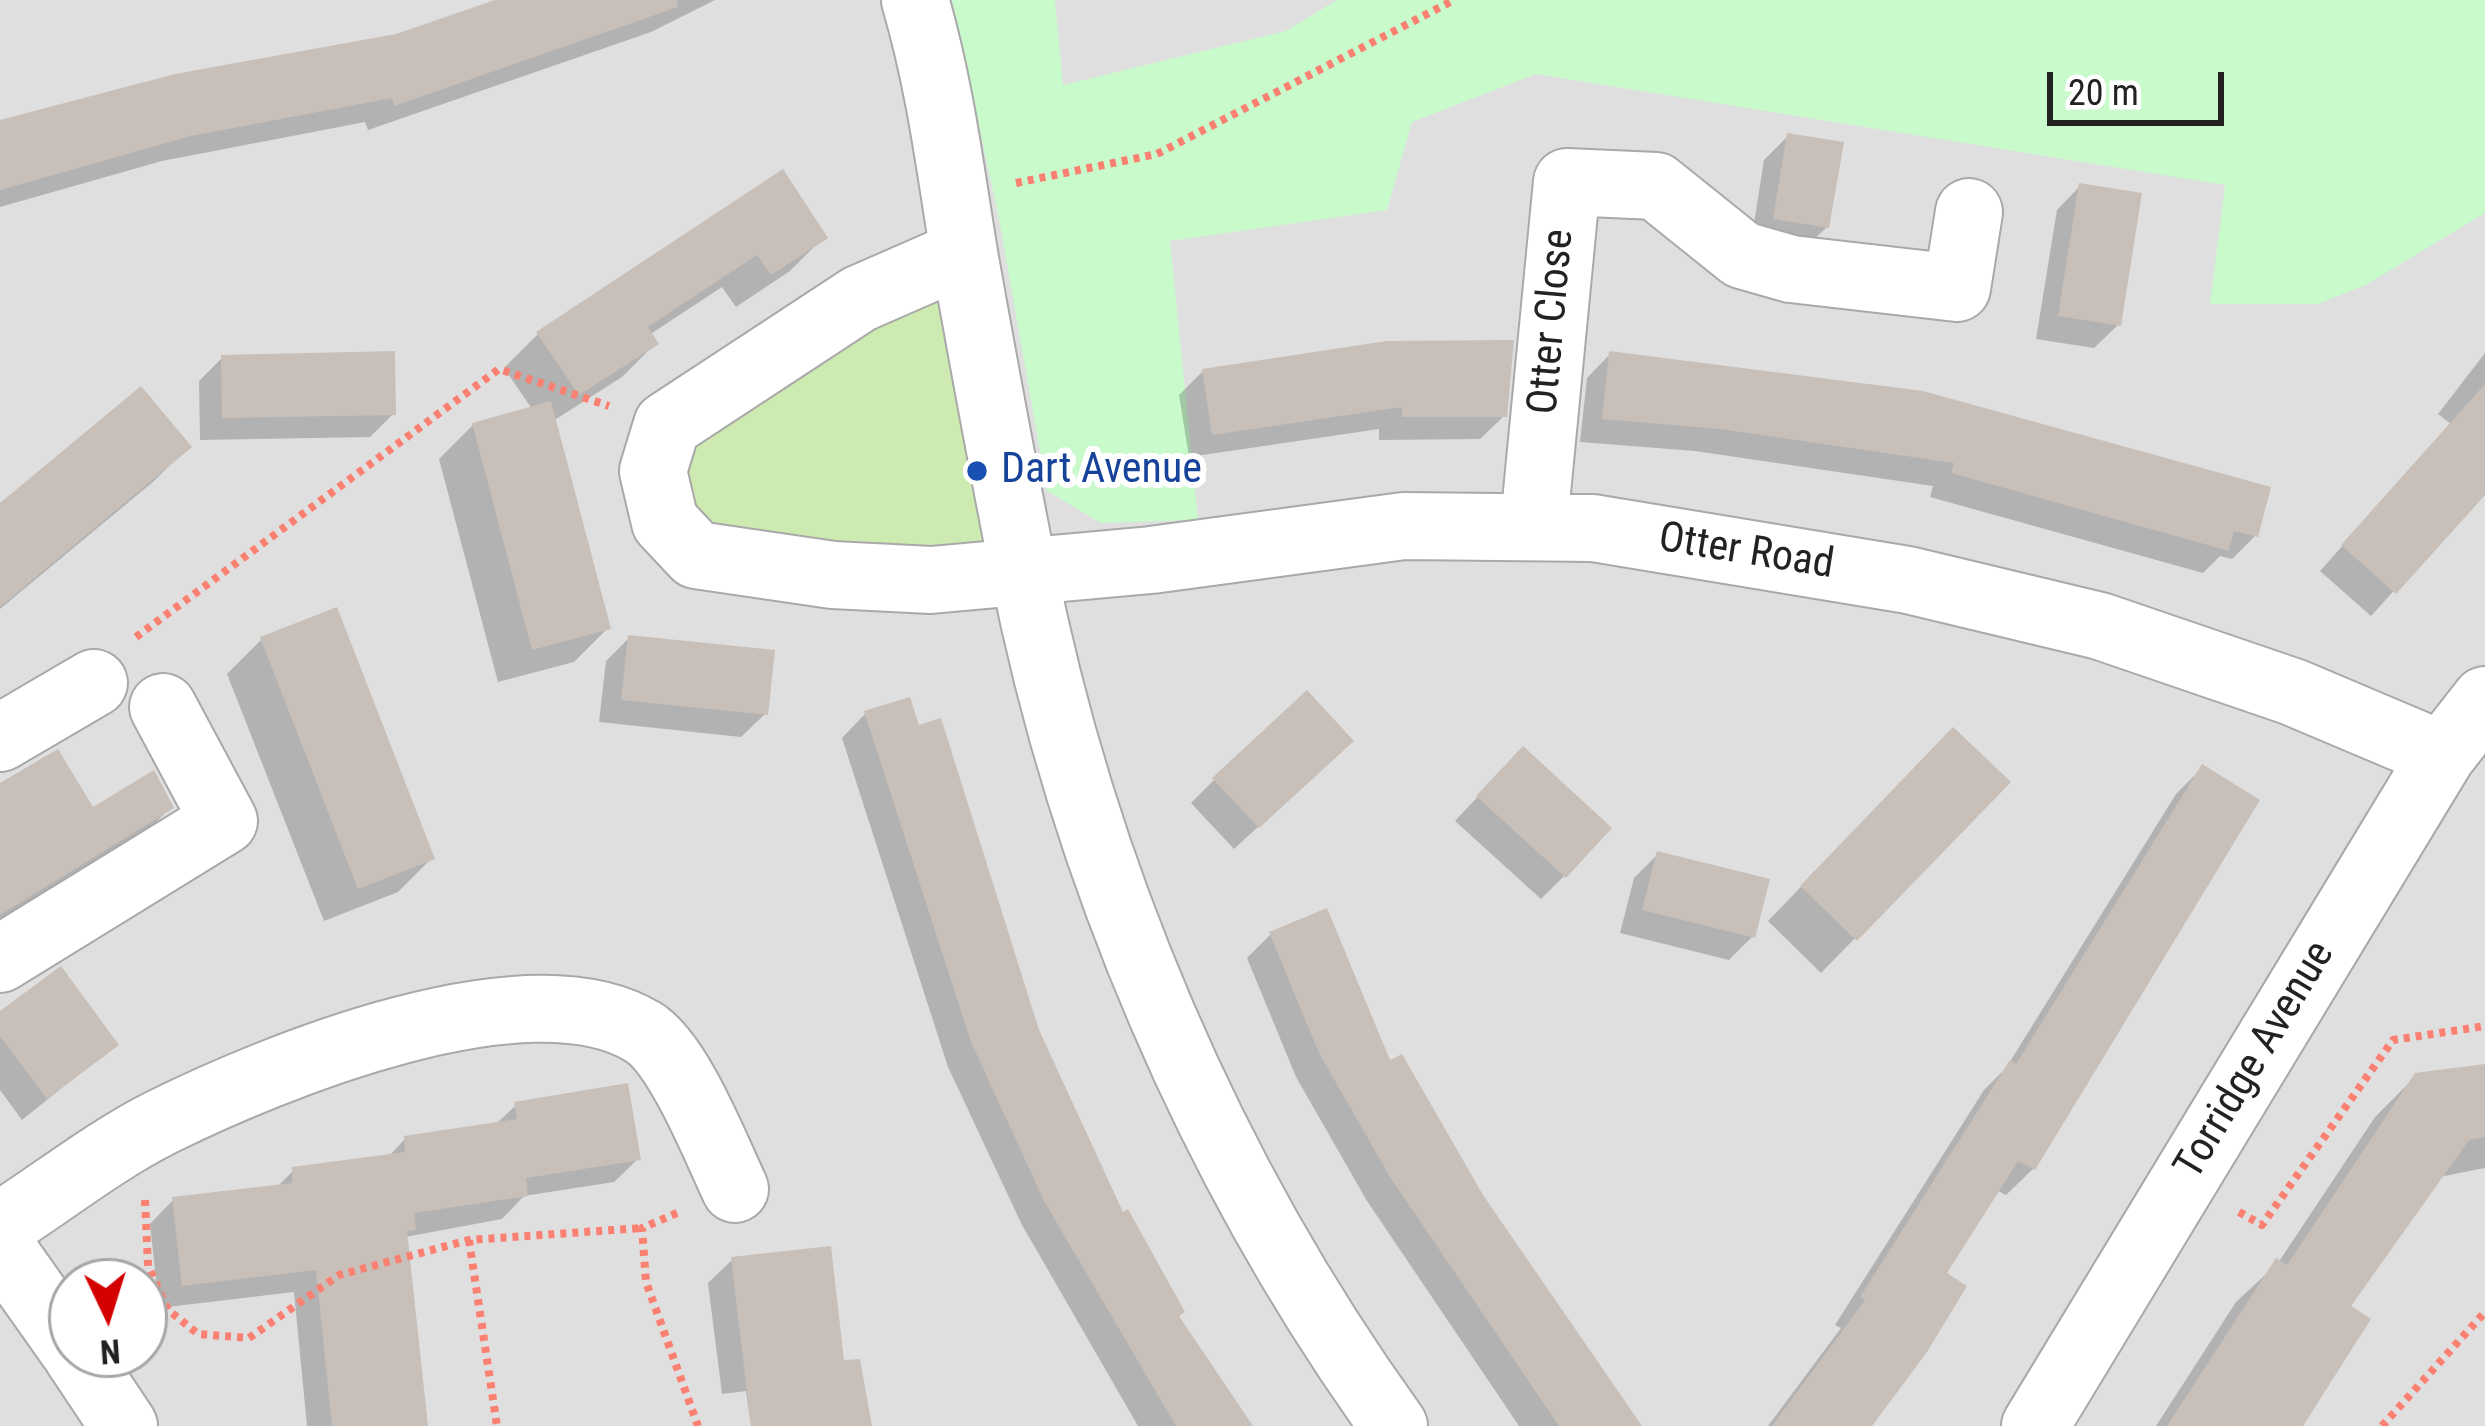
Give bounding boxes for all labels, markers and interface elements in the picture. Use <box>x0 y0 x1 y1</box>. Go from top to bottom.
scale bar <box>2053 48 2230 122</box>
text: 20 m <box>2068 72 2139 114</box>
street label: Otter Close <box>1520 227 1586 417</box>
place label: Dart Avenue <box>1001 446 1202 496</box>
marker: Dart Avenue <box>964 458 990 484</box>
street label: Otter Road <box>1655 514 1837 592</box>
street label: Torridge Avenue <box>2165 933 2347 1189</box>
north arrow <box>48 1258 168 1378</box>
text: N <box>99 1331 122 1372</box>

